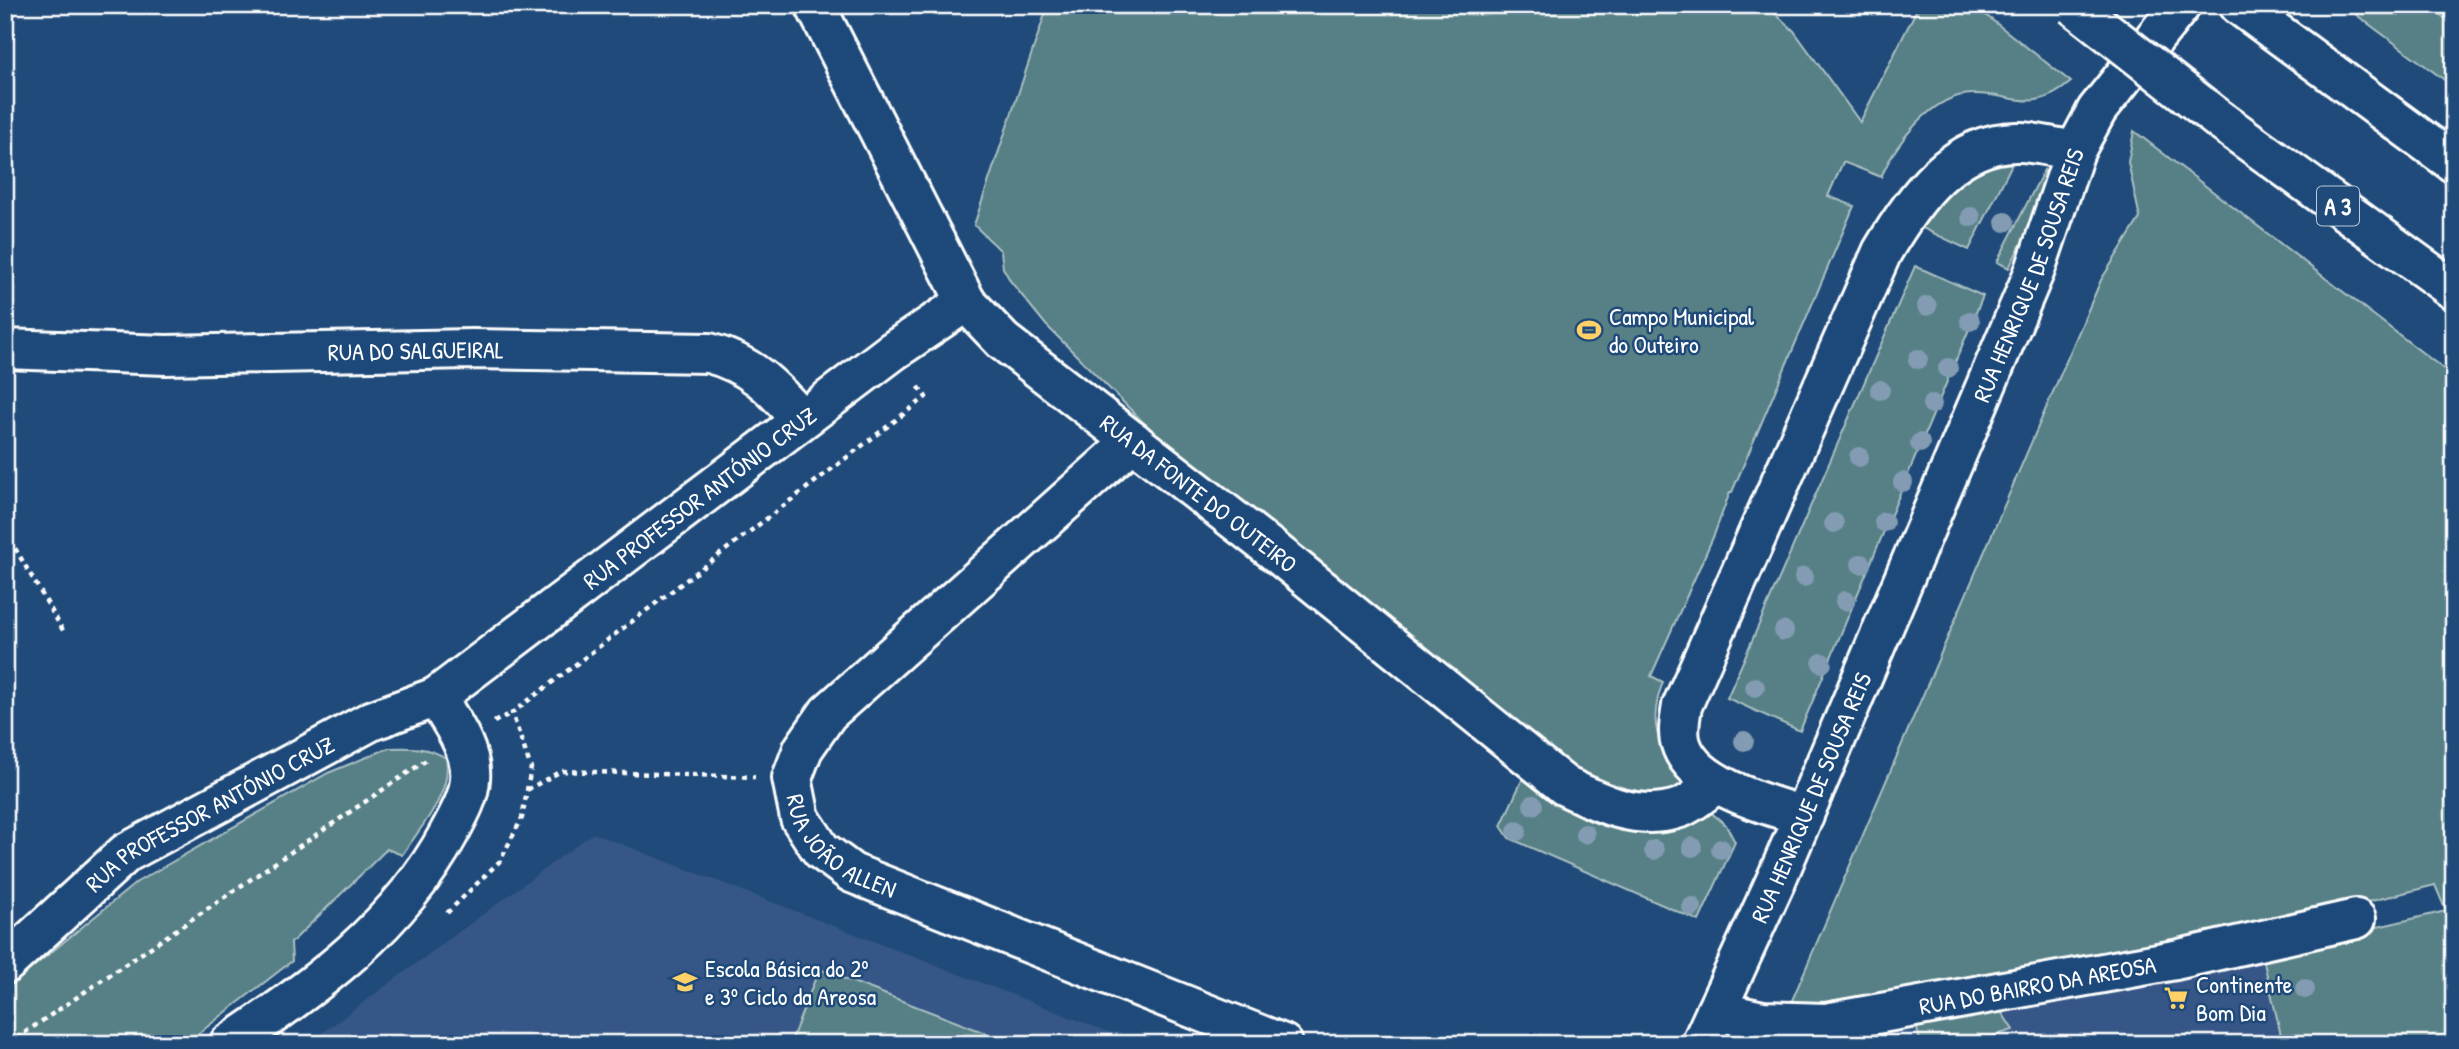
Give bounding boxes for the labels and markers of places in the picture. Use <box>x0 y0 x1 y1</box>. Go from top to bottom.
place label: Campo Municipal do Outeiro <box>1609 300 1755 360</box>
sports icon: Campo Municipal do Outeiro <box>1575 316 1603 344</box>
place label: Escola Básica do 2º e 3º Ciclo da Areosa <box>705 952 876 1012</box>
school or university icon: Escola Básica do 2º e 3º Ciclo da Areosa <box>671 968 699 996</box>
place label: Continente Bom Dia <box>2196 968 2293 1028</box>
supermarket icon: Continente Bom Dia <box>2162 984 2190 1012</box>

